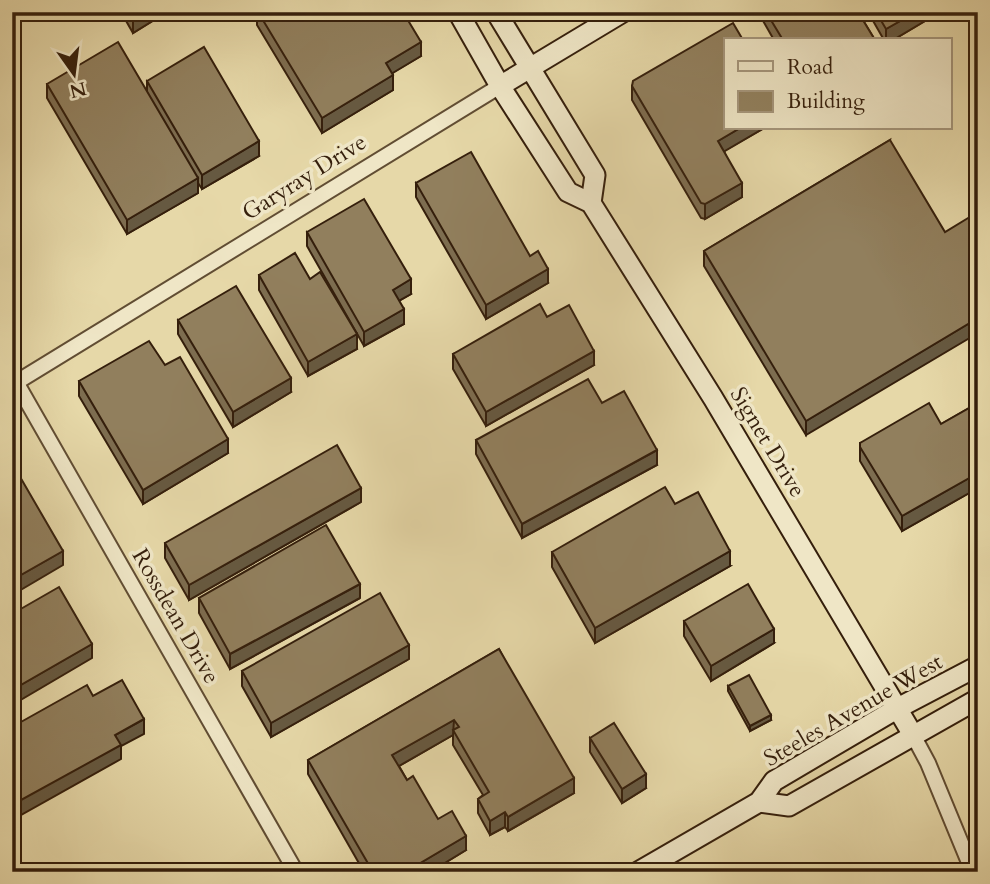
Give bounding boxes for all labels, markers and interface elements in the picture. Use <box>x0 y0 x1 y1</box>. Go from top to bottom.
north arrow <box>38 38 108 108</box>
legend <box>724 38 951 130</box>
text: Road <box>787 53 833 82</box>
text: N <box>66 75 89 104</box>
text: Building <box>787 87 865 116</box>
street label: Garyray Drive <box>236 127 372 227</box>
street label: Signet Drive <box>723 381 813 503</box>
street label: Rossdean Drive <box>125 543 227 689</box>
street label: Steeles Avenue West <box>758 646 948 774</box>

